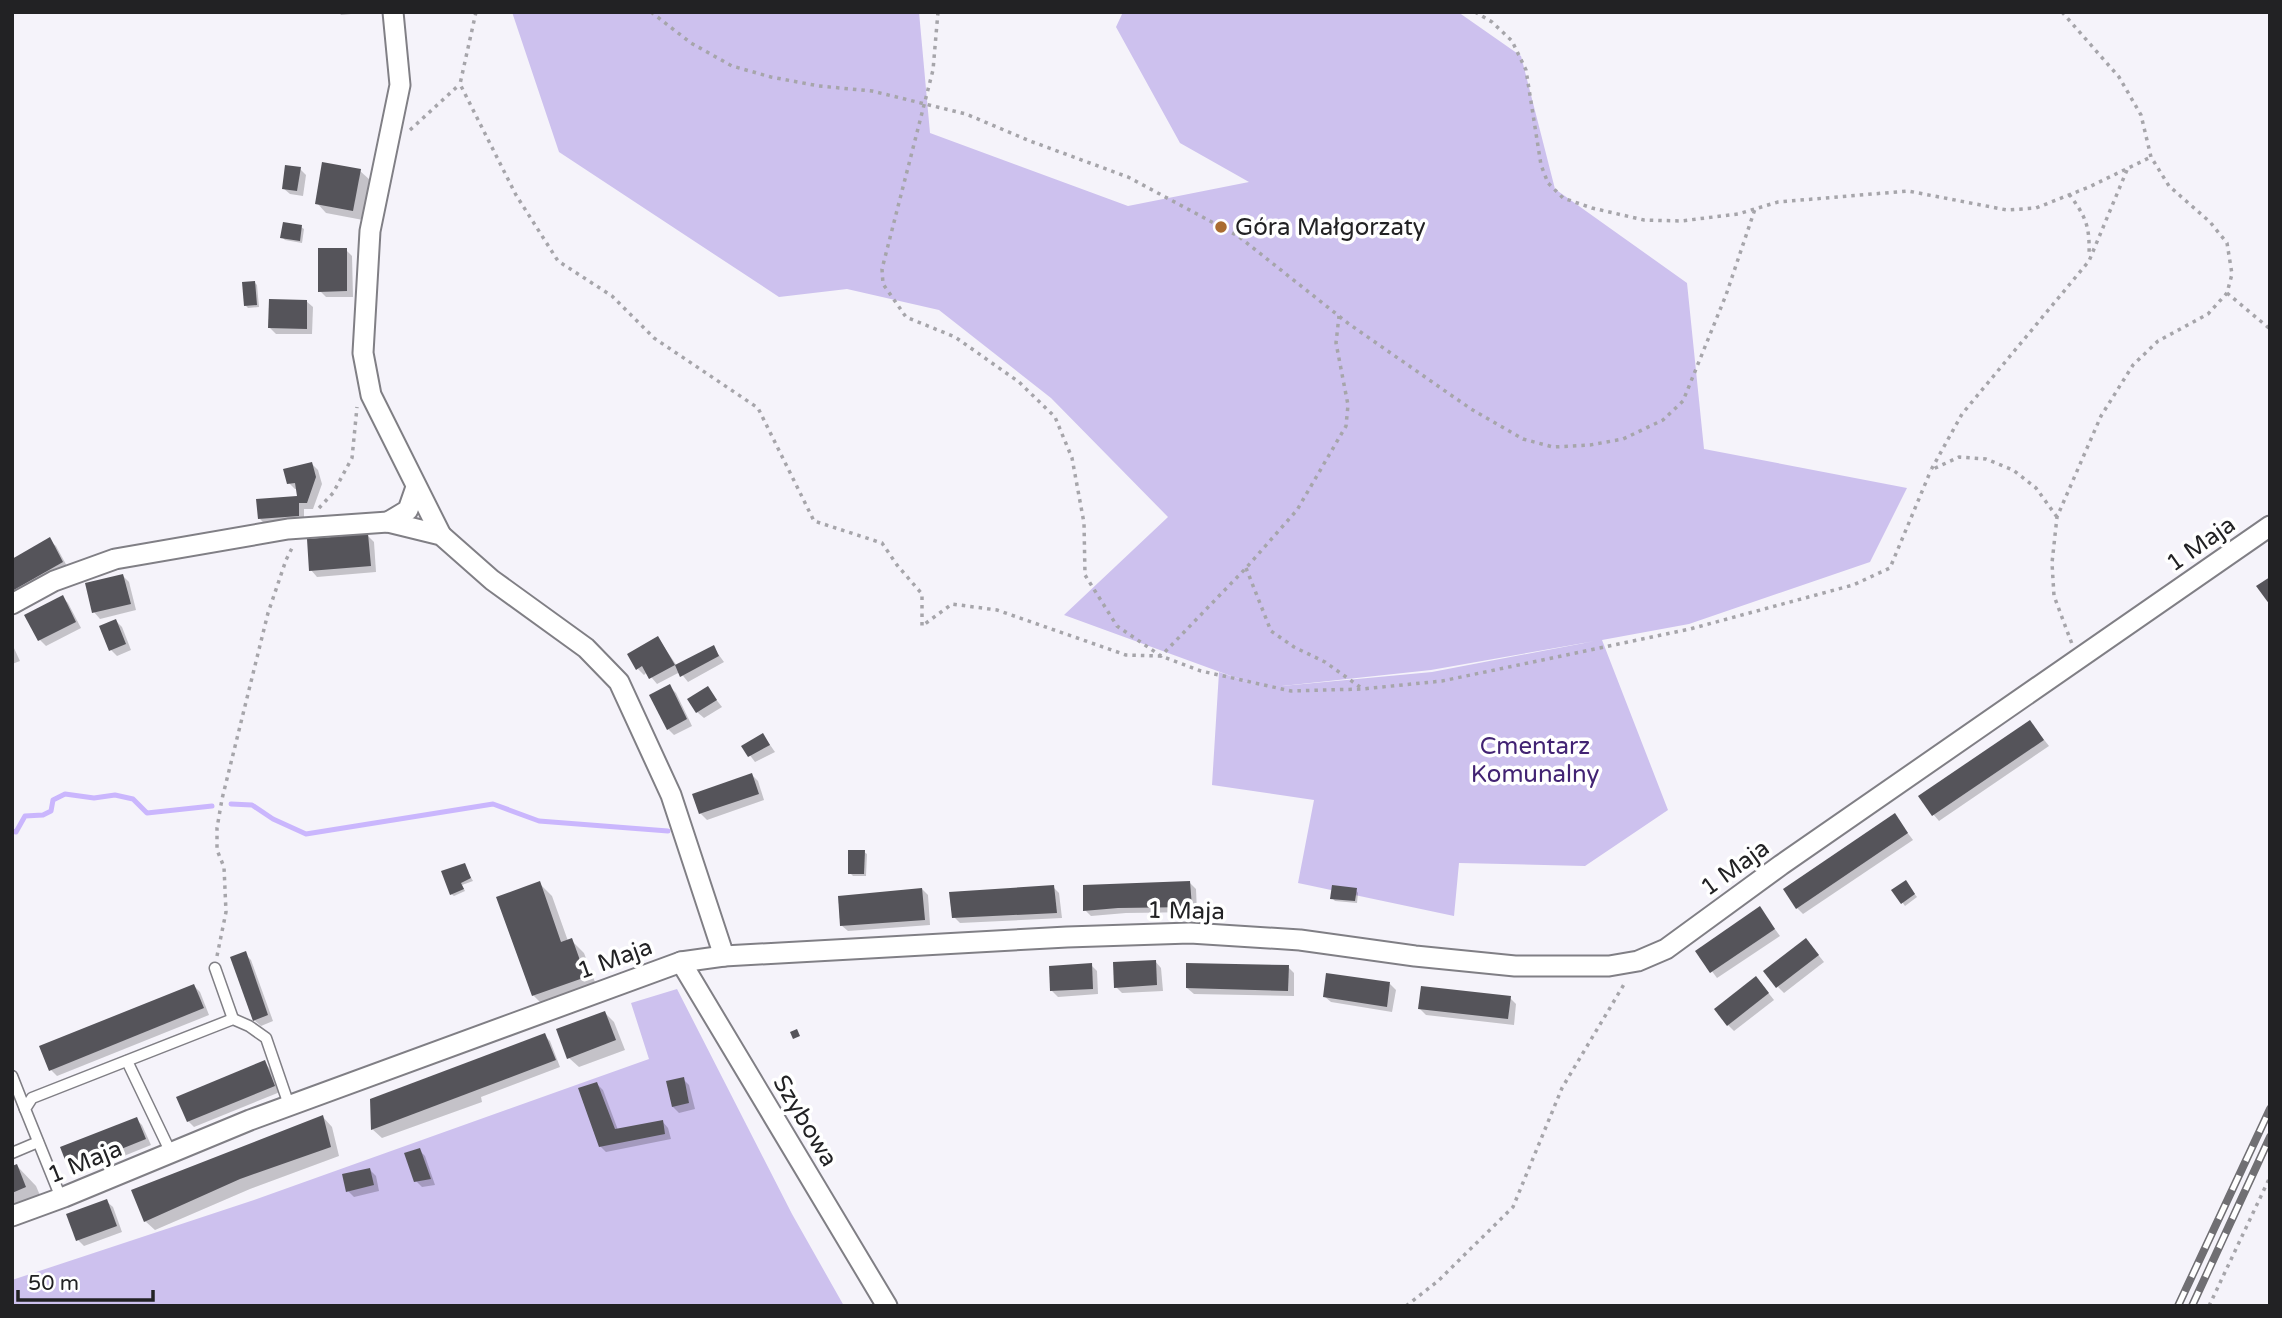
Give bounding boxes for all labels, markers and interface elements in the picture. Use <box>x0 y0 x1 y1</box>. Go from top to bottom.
place label: Góra Małgorzaty <box>1235 213 1426 242</box>
marker: Góra Małgorzaty <box>1213 219 1229 235</box>
street label: 1 Maja <box>2161 510 2241 578</box>
park label: Cmentarz Komunalny <box>1471 732 1599 789</box>
street label: 1 Maja <box>1695 833 1775 903</box>
street label: 1 Maja <box>1147 896 1225 926</box>
street label: 1 Maja <box>574 932 656 986</box>
street label: Szybowa <box>766 1070 844 1172</box>
street label: 1 Maja <box>44 1134 126 1190</box>
scale bar <box>18 1258 152 1302</box>
text: 50 m <box>28 1271 79 1296</box>

